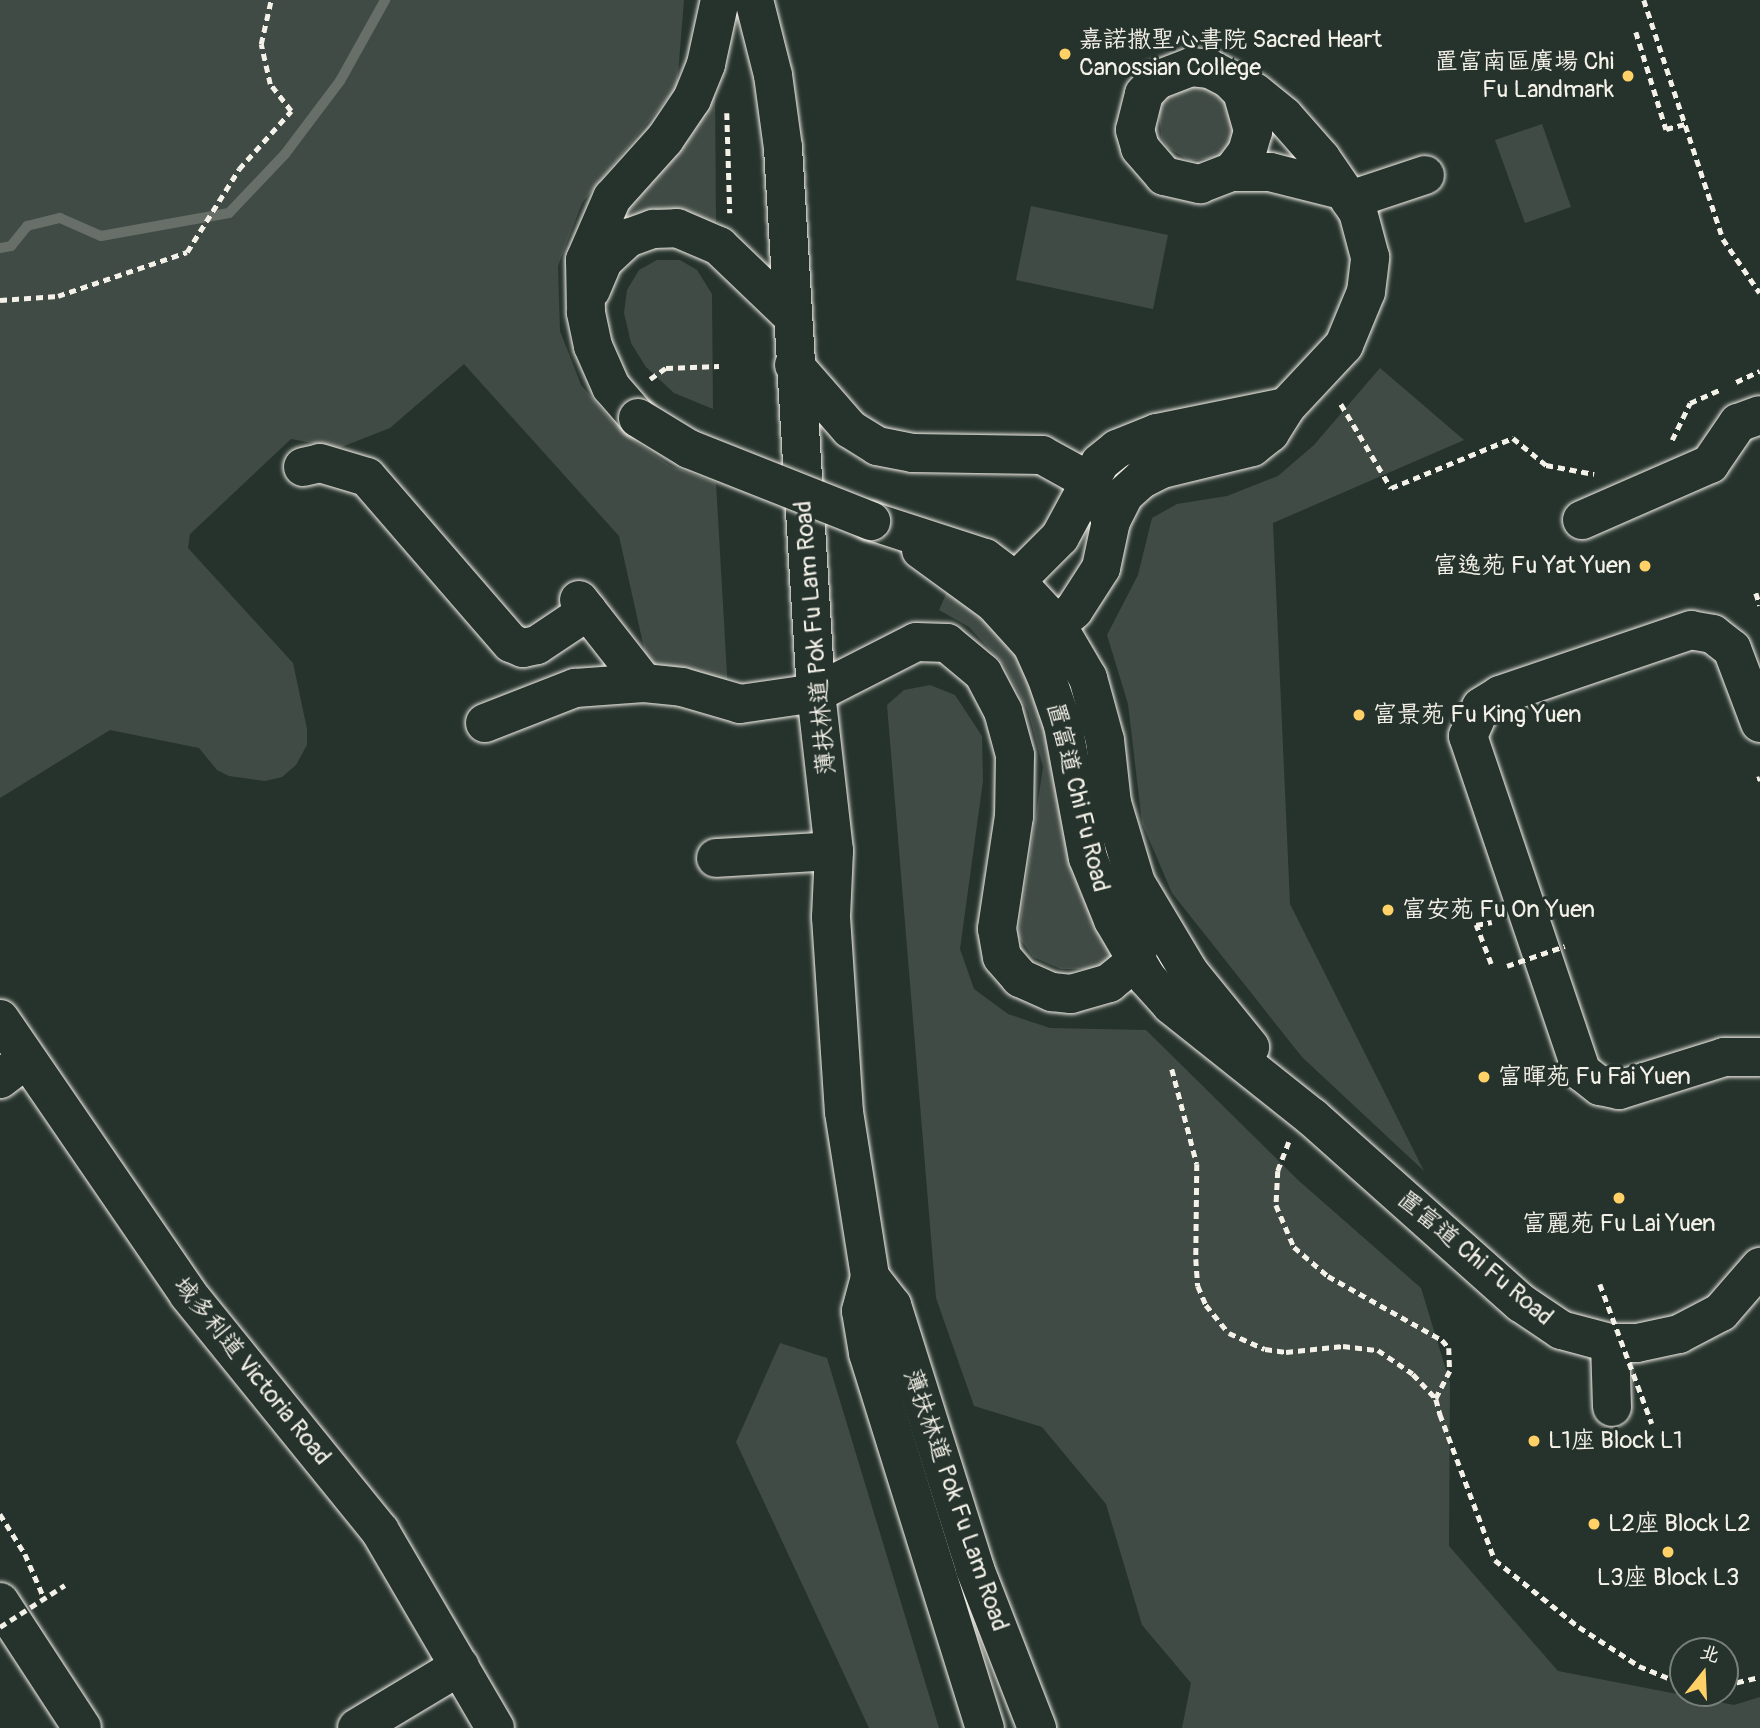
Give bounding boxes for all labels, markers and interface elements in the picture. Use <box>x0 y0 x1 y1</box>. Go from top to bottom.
place label: 嘉諾撒聖心書院 Sacred Heart Canossian College <box>1079 26 1382 82</box>
marker: 嘉諾撒聖心書院 Sacred Heart Canossian College <box>1057 46 1073 62</box>
place label: 置富南區廣場 Chi Fu Landmark <box>1434 48 1614 104</box>
marker: 置富南區廣場 Chi Fu Landmark <box>1620 68 1636 84</box>
street label: 薄扶林道 Pok Fu Lam Road <box>789 500 841 776</box>
place label: 富逸苑 Fu Yat Yuen <box>1434 552 1631 580</box>
marker: 富逸苑 Fu Yat Yuen <box>1637 558 1653 574</box>
street label: 置富道 Chi Fu Road <box>1041 699 1115 895</box>
place label: 富景苑 Fu King Yuen <box>1373 701 1582 729</box>
marker: 富景苑 Fu King Yuen <box>1351 707 1367 723</box>
place label: 富安苑 Fu On Yuen <box>1402 896 1595 924</box>
marker: 富安苑 Fu On Yuen <box>1380 902 1396 918</box>
place label: 富暉苑 Fu Fai Yuen <box>1498 1063 1691 1091</box>
marker: 富暉苑 Fu Fai Yuen <box>1476 1069 1492 1085</box>
street label: 置富道 Chi Fu Road <box>1391 1184 1559 1332</box>
marker: 富麗苑 Fu Lai Yuen <box>1611 1190 1627 1206</box>
place label: 富麗苑 Fu Lai Yuen <box>1522 1210 1716 1238</box>
street label: 域多利道 Victoria Road <box>167 1271 337 1471</box>
street label: 薄扶林道 Pok Fu Lam Road <box>898 1365 1014 1635</box>
place label: L1座 Block L1 <box>1548 1427 1683 1455</box>
marker: L1座 Block L1 <box>1526 1433 1542 1449</box>
place label: L2座 Block L2 <box>1608 1510 1751 1538</box>
marker: L2座 Block L2 <box>1586 1516 1602 1532</box>
marker: L3座 Block L3 <box>1660 1544 1676 1560</box>
place label: L3座 Block L3 <box>1597 1564 1739 1592</box>
north arrow <box>1669 1637 1739 1707</box>
text: 北 <box>1697 1640 1723 1668</box>

